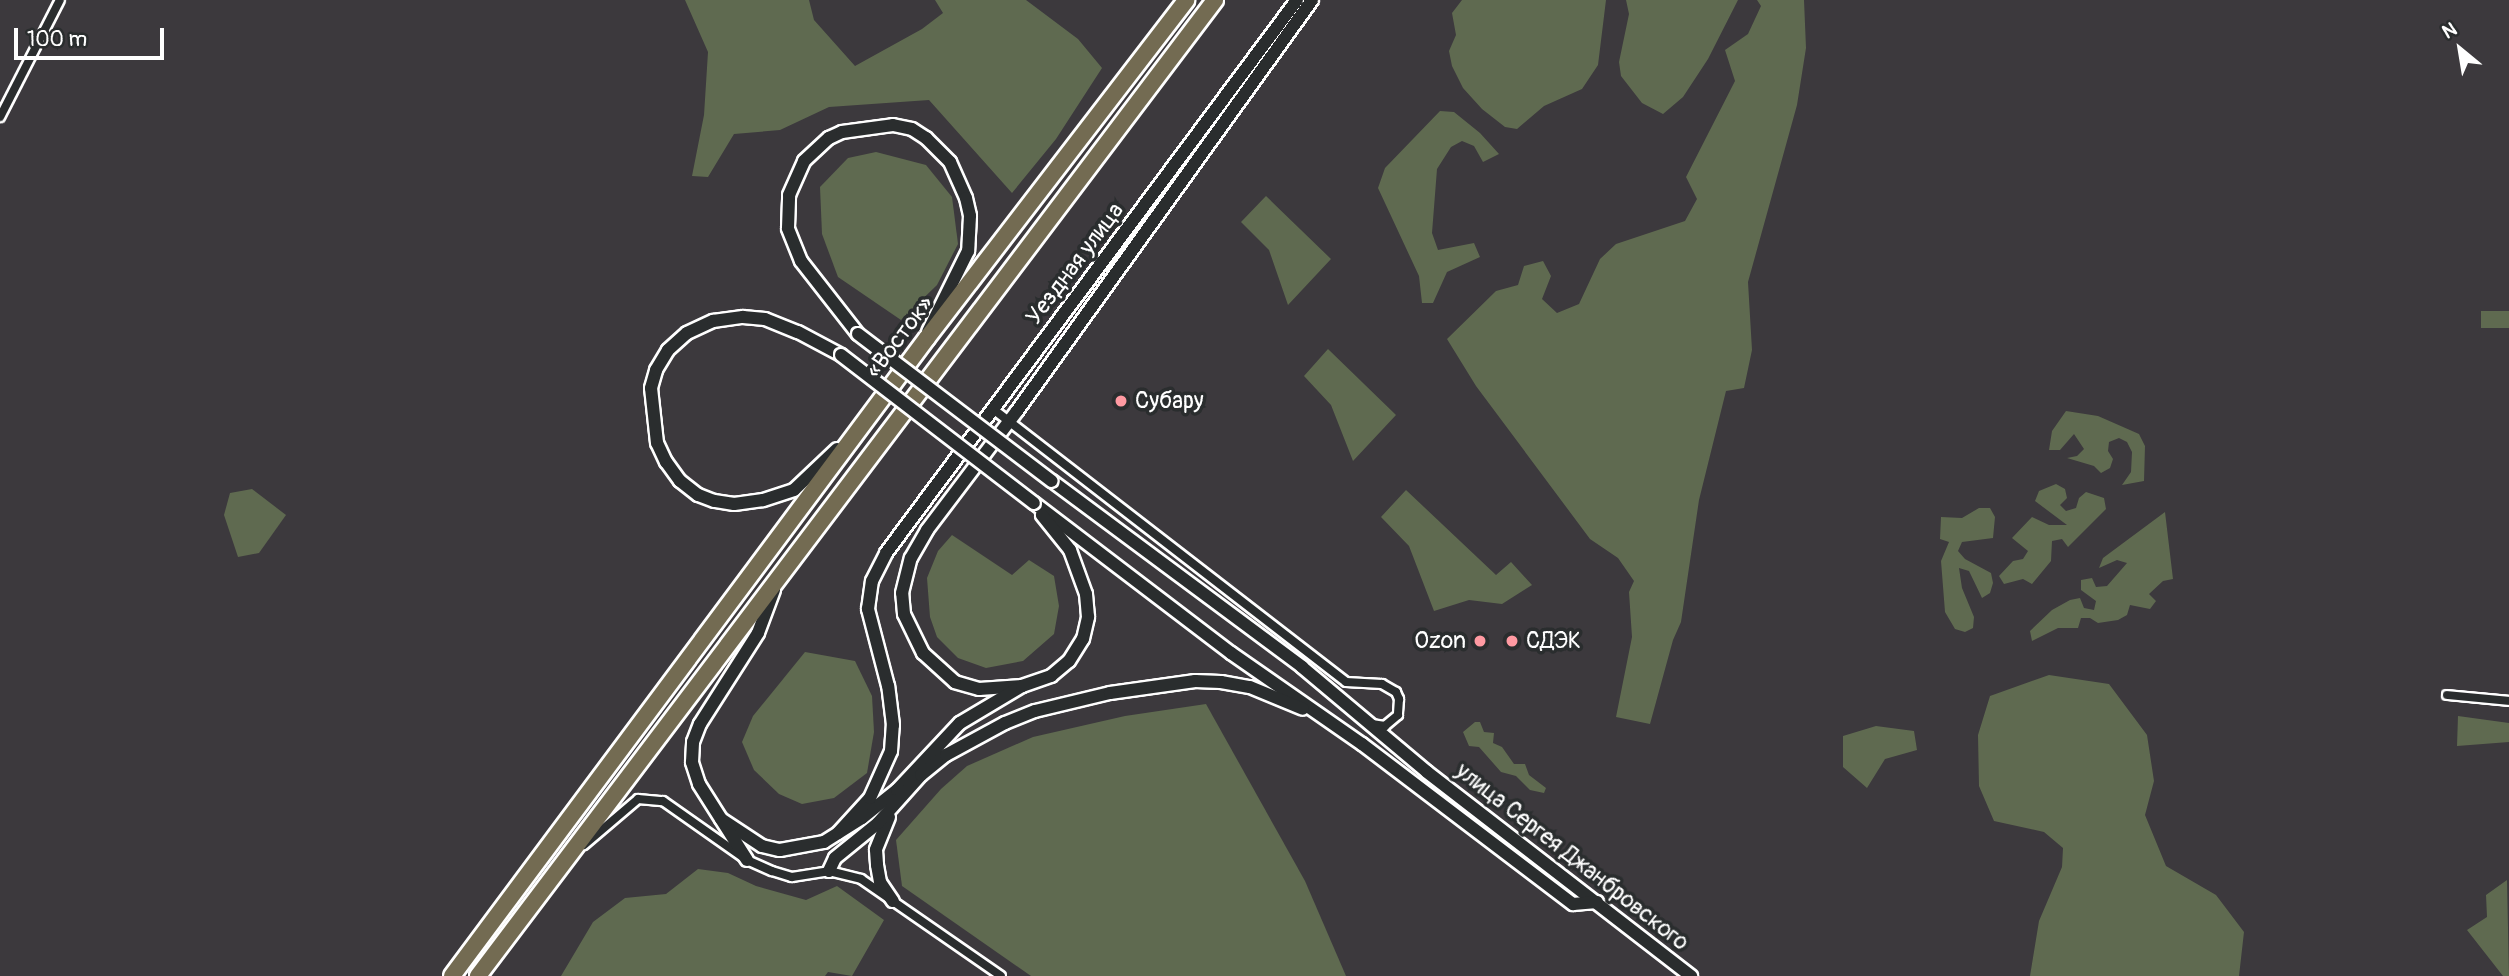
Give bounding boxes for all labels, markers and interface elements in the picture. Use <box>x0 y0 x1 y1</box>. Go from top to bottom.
scale bar <box>18 14 168 58</box>
north arrow <box>2425 14 2495 84</box>
text: N <box>2438 17 2461 44</box>
text: 100 m <box>27 26 87 53</box>
street label: Уездная улица <box>1020 198 1130 330</box>
street label: «Восток» <box>860 291 940 383</box>
place label: Субару <box>1135 387 1204 415</box>
marker: Субару <box>1113 393 1129 409</box>
place label: Ozon <box>1414 627 1466 655</box>
place label: СДЭК <box>1526 627 1581 655</box>
marker: Ozon <box>1472 633 1488 649</box>
marker: СДЭК <box>1504 633 1520 649</box>
street label: улица Сергея Джанбровского <box>1450 757 1694 957</box>

